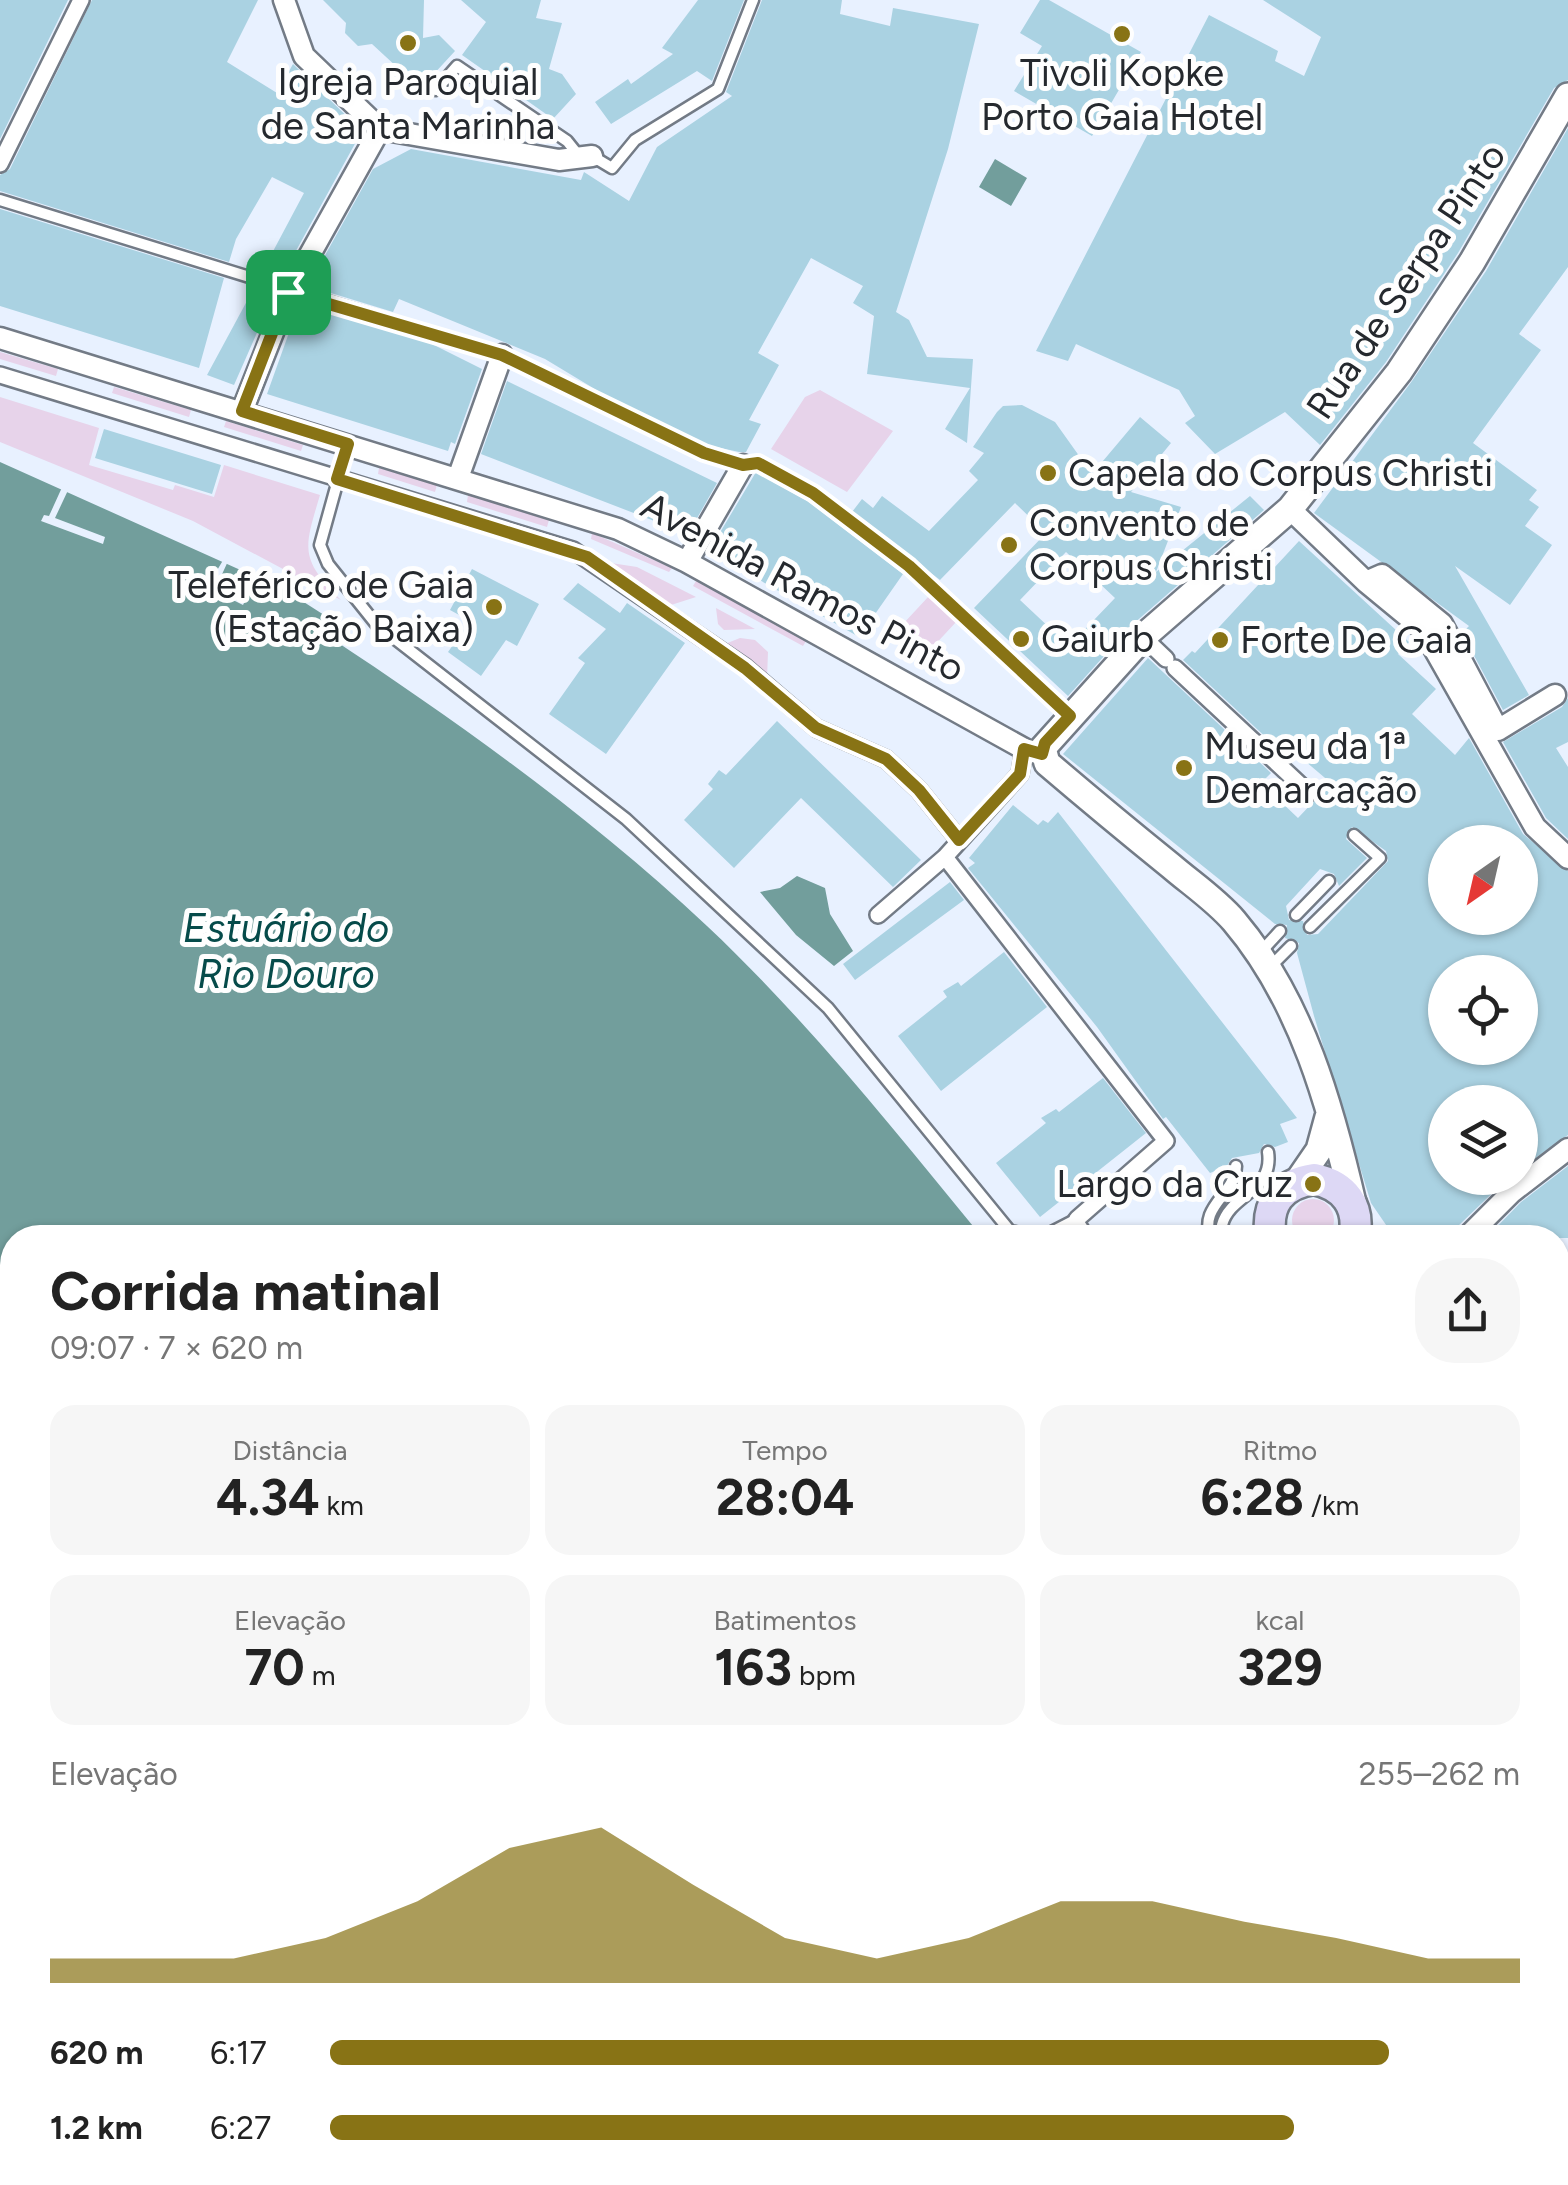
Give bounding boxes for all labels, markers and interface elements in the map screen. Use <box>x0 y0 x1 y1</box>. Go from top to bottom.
marker: Tivoli Kopke Porto Gaia Hotel <box>1111 23 1133 45</box>
marker: Igreja Paroquial de Santa Marinha <box>397 32 419 54</box>
place label: Tivoli Kopke Porto Gaia Hotel <box>981 50 1263 140</box>
place label: Igreja Paroquial de Santa Marinha <box>261 59 555 149</box>
street label: Rua de Serpa Pinto <box>1297 134 1515 428</box>
pin <box>246 250 331 335</box>
icon: arrive <box>261 265 316 320</box>
place label: Capela do Corpus Christi <box>1068 450 1493 496</box>
marker: Capela do Corpus Christi <box>1037 462 1059 484</box>
street label: Avenida Ramos Pinto <box>634 482 972 692</box>
place label: Convento de Corpus Christi <box>1029 500 1273 590</box>
marker: Convento de Corpus Christi <box>998 534 1020 556</box>
place label: Teleférico de Gaia (Estação Baixa) <box>168 562 474 652</box>
marker: Teleférico de Gaia (Estação Baixa) <box>483 596 505 618</box>
place label: Gaiurb <box>1041 616 1154 662</box>
place label: Forte De Gaia <box>1240 617 1472 663</box>
marker: Gaiurb <box>1010 628 1032 650</box>
marker: Forte De Gaia <box>1209 629 1231 651</box>
place label: Museu da 1ª Demarcação <box>1204 723 1417 813</box>
marker: Museu da 1ª Demarcação <box>1173 757 1195 779</box>
north arrow <box>1428 825 1538 935</box>
map controls <box>1428 825 1538 1195</box>
water label: Estuário do Rio Douro <box>183 904 389 998</box>
button: locate <box>1428 955 1538 1065</box>
button: layers <box>1428 1085 1538 1195</box>
place label: Largo da Cruz <box>1056 1161 1293 1207</box>
marker: Largo da Cruz <box>1302 1173 1324 1195</box>
text: Corrida matinal <box>50 1258 441 1324</box>
button: share <box>1415 1258 1520 1363</box>
text: 09:07 · 7 × 620 m <box>50 1329 303 1367</box>
text: Distância <box>232 1433 348 1467</box>
text: Tempo <box>742 1433 828 1467</box>
text: Ritmo <box>1243 1433 1317 1467</box>
text: 4.34 <box>216 1467 320 1528</box>
text: 28:04 <box>716 1467 854 1528</box>
text: 6:28 <box>1201 1467 1304 1528</box>
text: km <box>320 1488 364 1522</box>
text: /km <box>1304 1488 1359 1522</box>
text: Elevação <box>234 1603 346 1637</box>
text: Batimentos <box>713 1603 857 1637</box>
text: kcal <box>1256 1603 1304 1637</box>
text: 70 <box>245 1637 305 1698</box>
text: 163 <box>714 1637 792 1698</box>
text: 329 <box>1237 1637 1323 1698</box>
text: m <box>305 1658 335 1692</box>
text: bpm <box>792 1658 856 1692</box>
text: Elevação <box>50 1755 178 1793</box>
text: 255–262 m <box>1359 1755 1520 1793</box>
text: 620 m <box>50 2034 143 2072</box>
text: 6:17 <box>210 2034 267 2072</box>
text: 1.2 km <box>50 2109 143 2147</box>
text: 6:27 <box>210 2109 271 2147</box>

